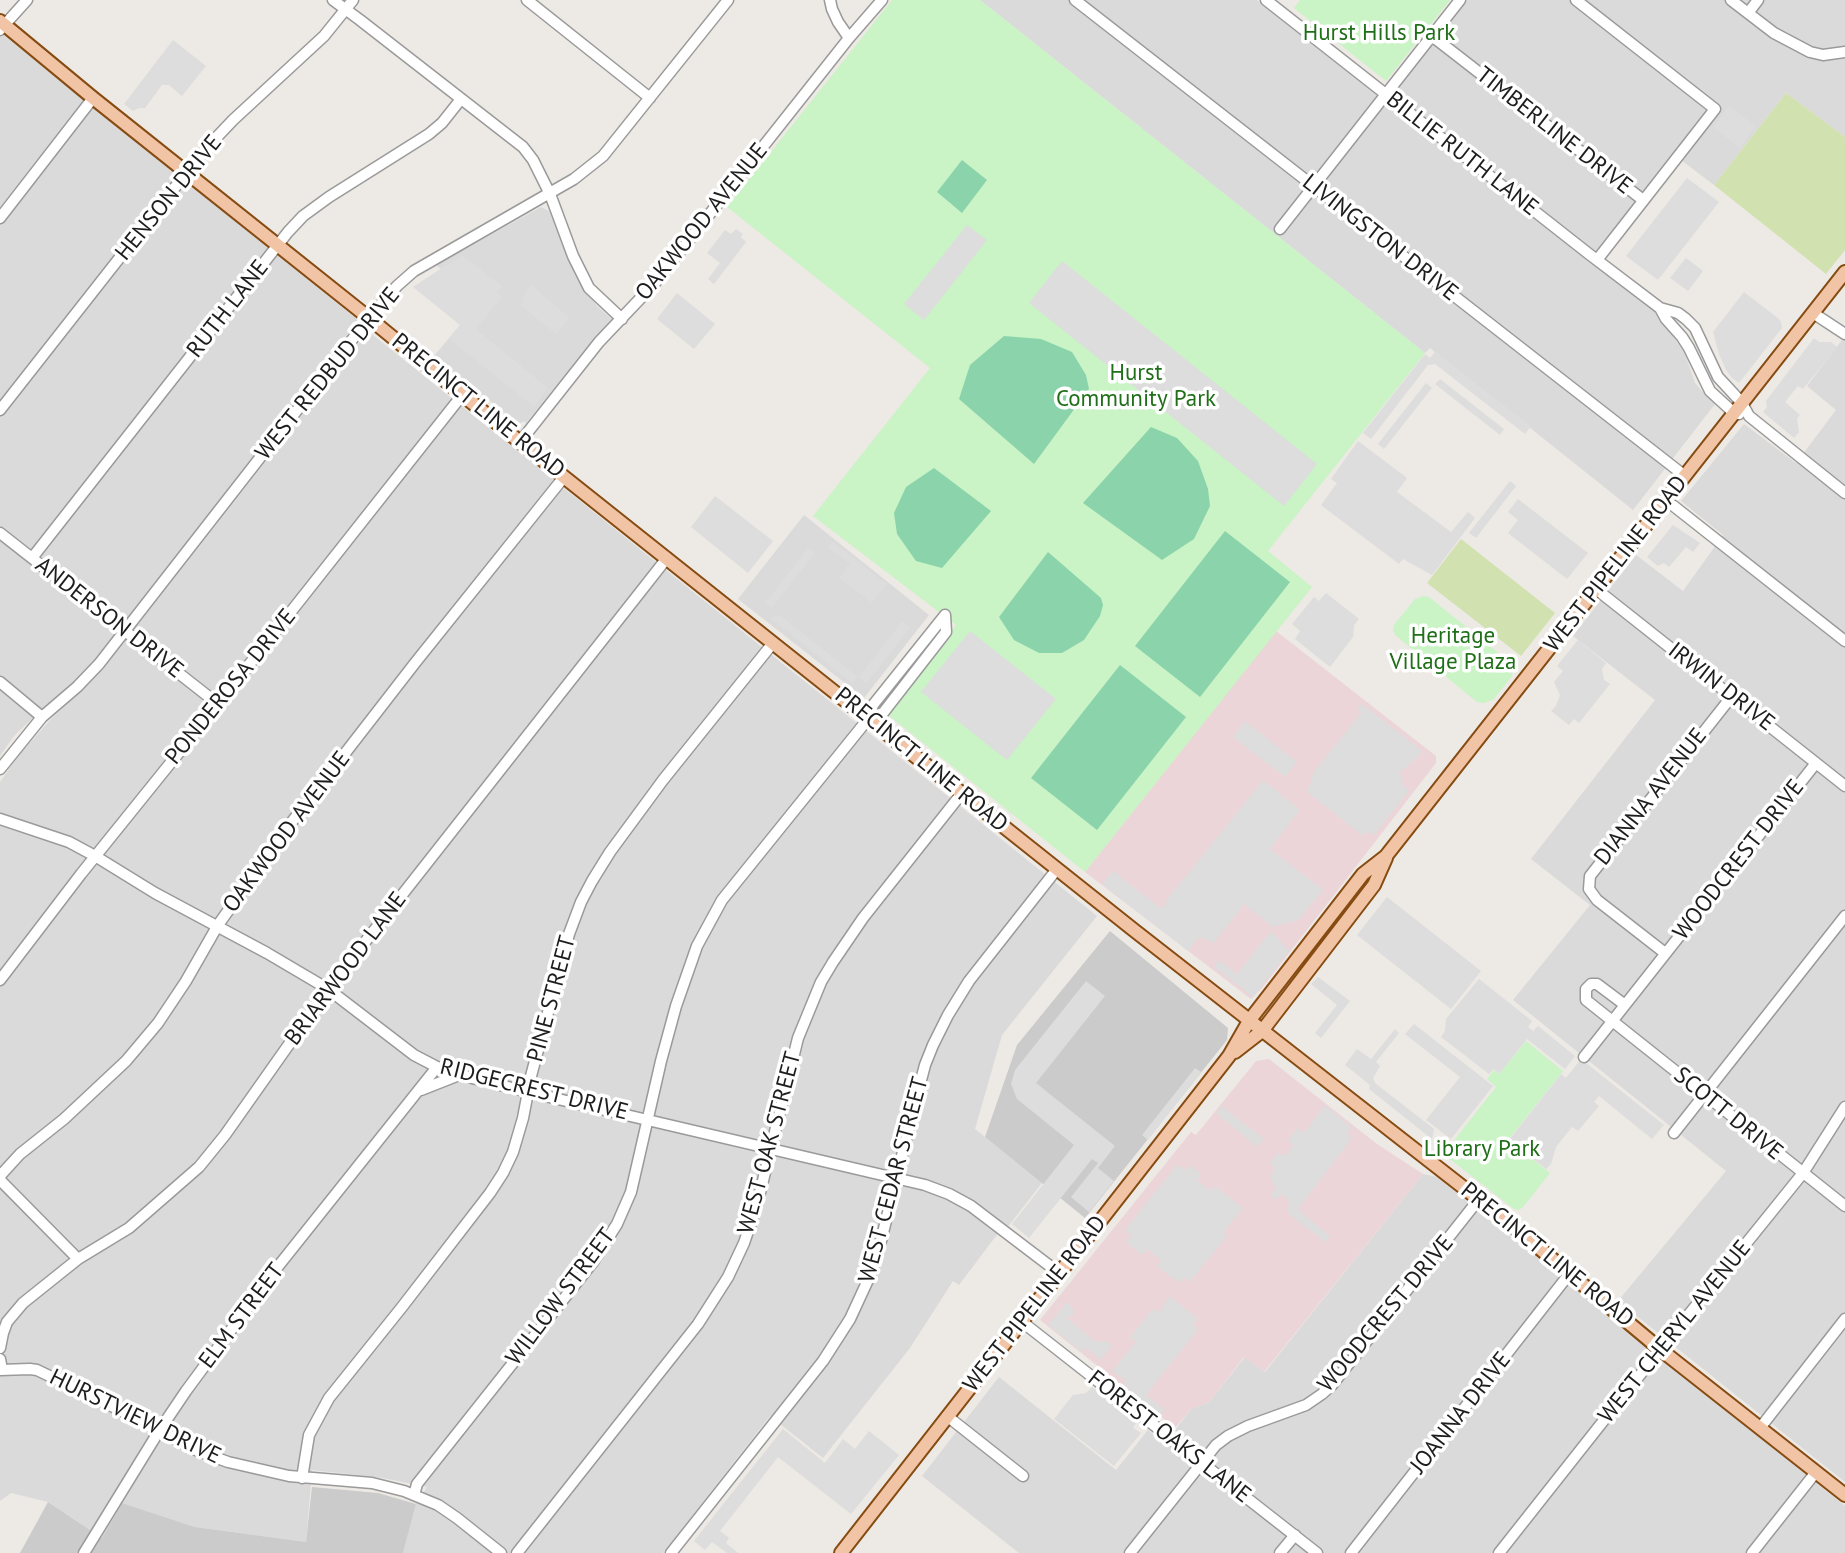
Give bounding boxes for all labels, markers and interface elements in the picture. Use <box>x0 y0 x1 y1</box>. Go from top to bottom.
park label: Hurst Hills Park <box>1303 19 1455 47</box>
street label: TIMBERLINE DRIVE <box>1470 62 1638 200</box>
street label: BILLIE RUTH LANE <box>1380 86 1544 222</box>
street label: HENSON DRIVE <box>110 130 228 266</box>
street label: OAKWOOD AVENUE <box>630 138 774 306</box>
street label: LIVINGSTON DRIVE <box>1297 169 1463 307</box>
street label: RUTH LANE <box>181 255 275 363</box>
street label: WEST REDBUD DRIVE <box>250 282 406 466</box>
street label: PRECINCT LINE ROAD <box>386 328 570 484</box>
park label: Hurst Community Park <box>1056 359 1216 413</box>
street label: WEST PIPELINE ROAD <box>1539 470 1693 658</box>
street label: ANDERSON DRIVE <box>29 552 189 684</box>
street label: PONDEROSA DRIVE <box>160 604 302 770</box>
park label: Heritage Village Plaza <box>1390 622 1516 676</box>
street label: IRWIN DRIVE <box>1662 637 1780 737</box>
street label: PRECINCT LINE ROAD <box>829 682 1013 838</box>
street label: DIANNA AVENUE <box>1589 723 1713 871</box>
street label: OAKWOOD AVENUE <box>217 746 357 918</box>
street label: WOODCREST DRIVE <box>1668 774 1810 946</box>
street label: BRIARWOOD LANE <box>279 887 413 1051</box>
street label: PINE STREET <box>522 933 582 1065</box>
street label: WEST OAK STREET <box>732 1049 808 1237</box>
street label: RIDGECREST DRIVE <box>437 1053 631 1127</box>
street label: SCOTT DRIVE <box>1668 1062 1788 1166</box>
street label: WEST CEDAR STREET <box>853 1074 935 1286</box>
park label: Library Park <box>1424 1135 1540 1163</box>
street label: PRECINCT LINE ROAD <box>1455 1177 1639 1333</box>
street label: WEST PIPELINE ROAD <box>958 1210 1112 1398</box>
street label: WILLOW STREET <box>500 1223 622 1371</box>
street label: WOODCREST DRIVE <box>1312 1230 1460 1398</box>
street label: WEST CHERYL AVENUE <box>1593 1235 1757 1429</box>
street label: ELM STREET <box>193 1258 291 1374</box>
street label: JOANNA DRIVE <box>1405 1347 1517 1479</box>
street label: HURSTVIEW DRIVE <box>45 1364 225 1470</box>
street label: FOREST OAKS LANE <box>1082 1365 1256 1509</box>

